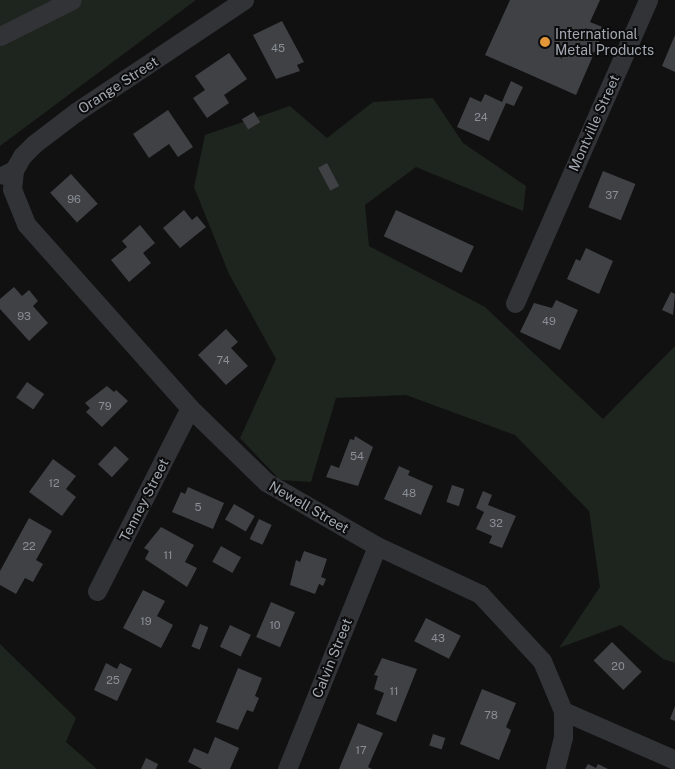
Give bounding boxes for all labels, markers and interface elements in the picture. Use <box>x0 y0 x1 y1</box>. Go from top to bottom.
place label: International Metal Products <box>555 26 654 58</box>
marker: International Metal Products <box>539 36 551 48</box>
house number: 45 <box>271 41 285 55</box>
street label: Orange Street <box>75 53 161 117</box>
street label: Montville Street <box>565 72 623 174</box>
house number: 24 <box>474 110 488 124</box>
house number: 37 <box>605 188 619 202</box>
house number: 96 <box>67 192 81 206</box>
house number: 93 <box>17 309 31 323</box>
house number: 49 <box>542 314 556 328</box>
house number: 74 <box>216 353 230 367</box>
house number: 79 <box>98 399 112 413</box>
house number: 54 <box>350 449 364 463</box>
street label: Tenney Street <box>116 456 172 544</box>
house number: 12 <box>48 476 60 490</box>
street label: Newell Street <box>266 477 352 537</box>
house number: 48 <box>402 486 416 500</box>
house number: 5 <box>194 500 202 514</box>
house number: 32 <box>489 516 503 530</box>
house number: 22 <box>22 539 36 553</box>
house number: 11 <box>164 548 172 562</box>
house number: 19 <box>140 614 152 628</box>
street label: Calvin Street <box>308 616 356 700</box>
house number: 10 <box>269 618 281 632</box>
house number: 43 <box>431 631 445 645</box>
house number: 20 <box>611 659 625 673</box>
house number: 25 <box>106 673 120 687</box>
house number: 11 <box>390 684 398 698</box>
house number: 78 <box>484 708 498 722</box>
house number: 17 <box>355 743 367 757</box>

